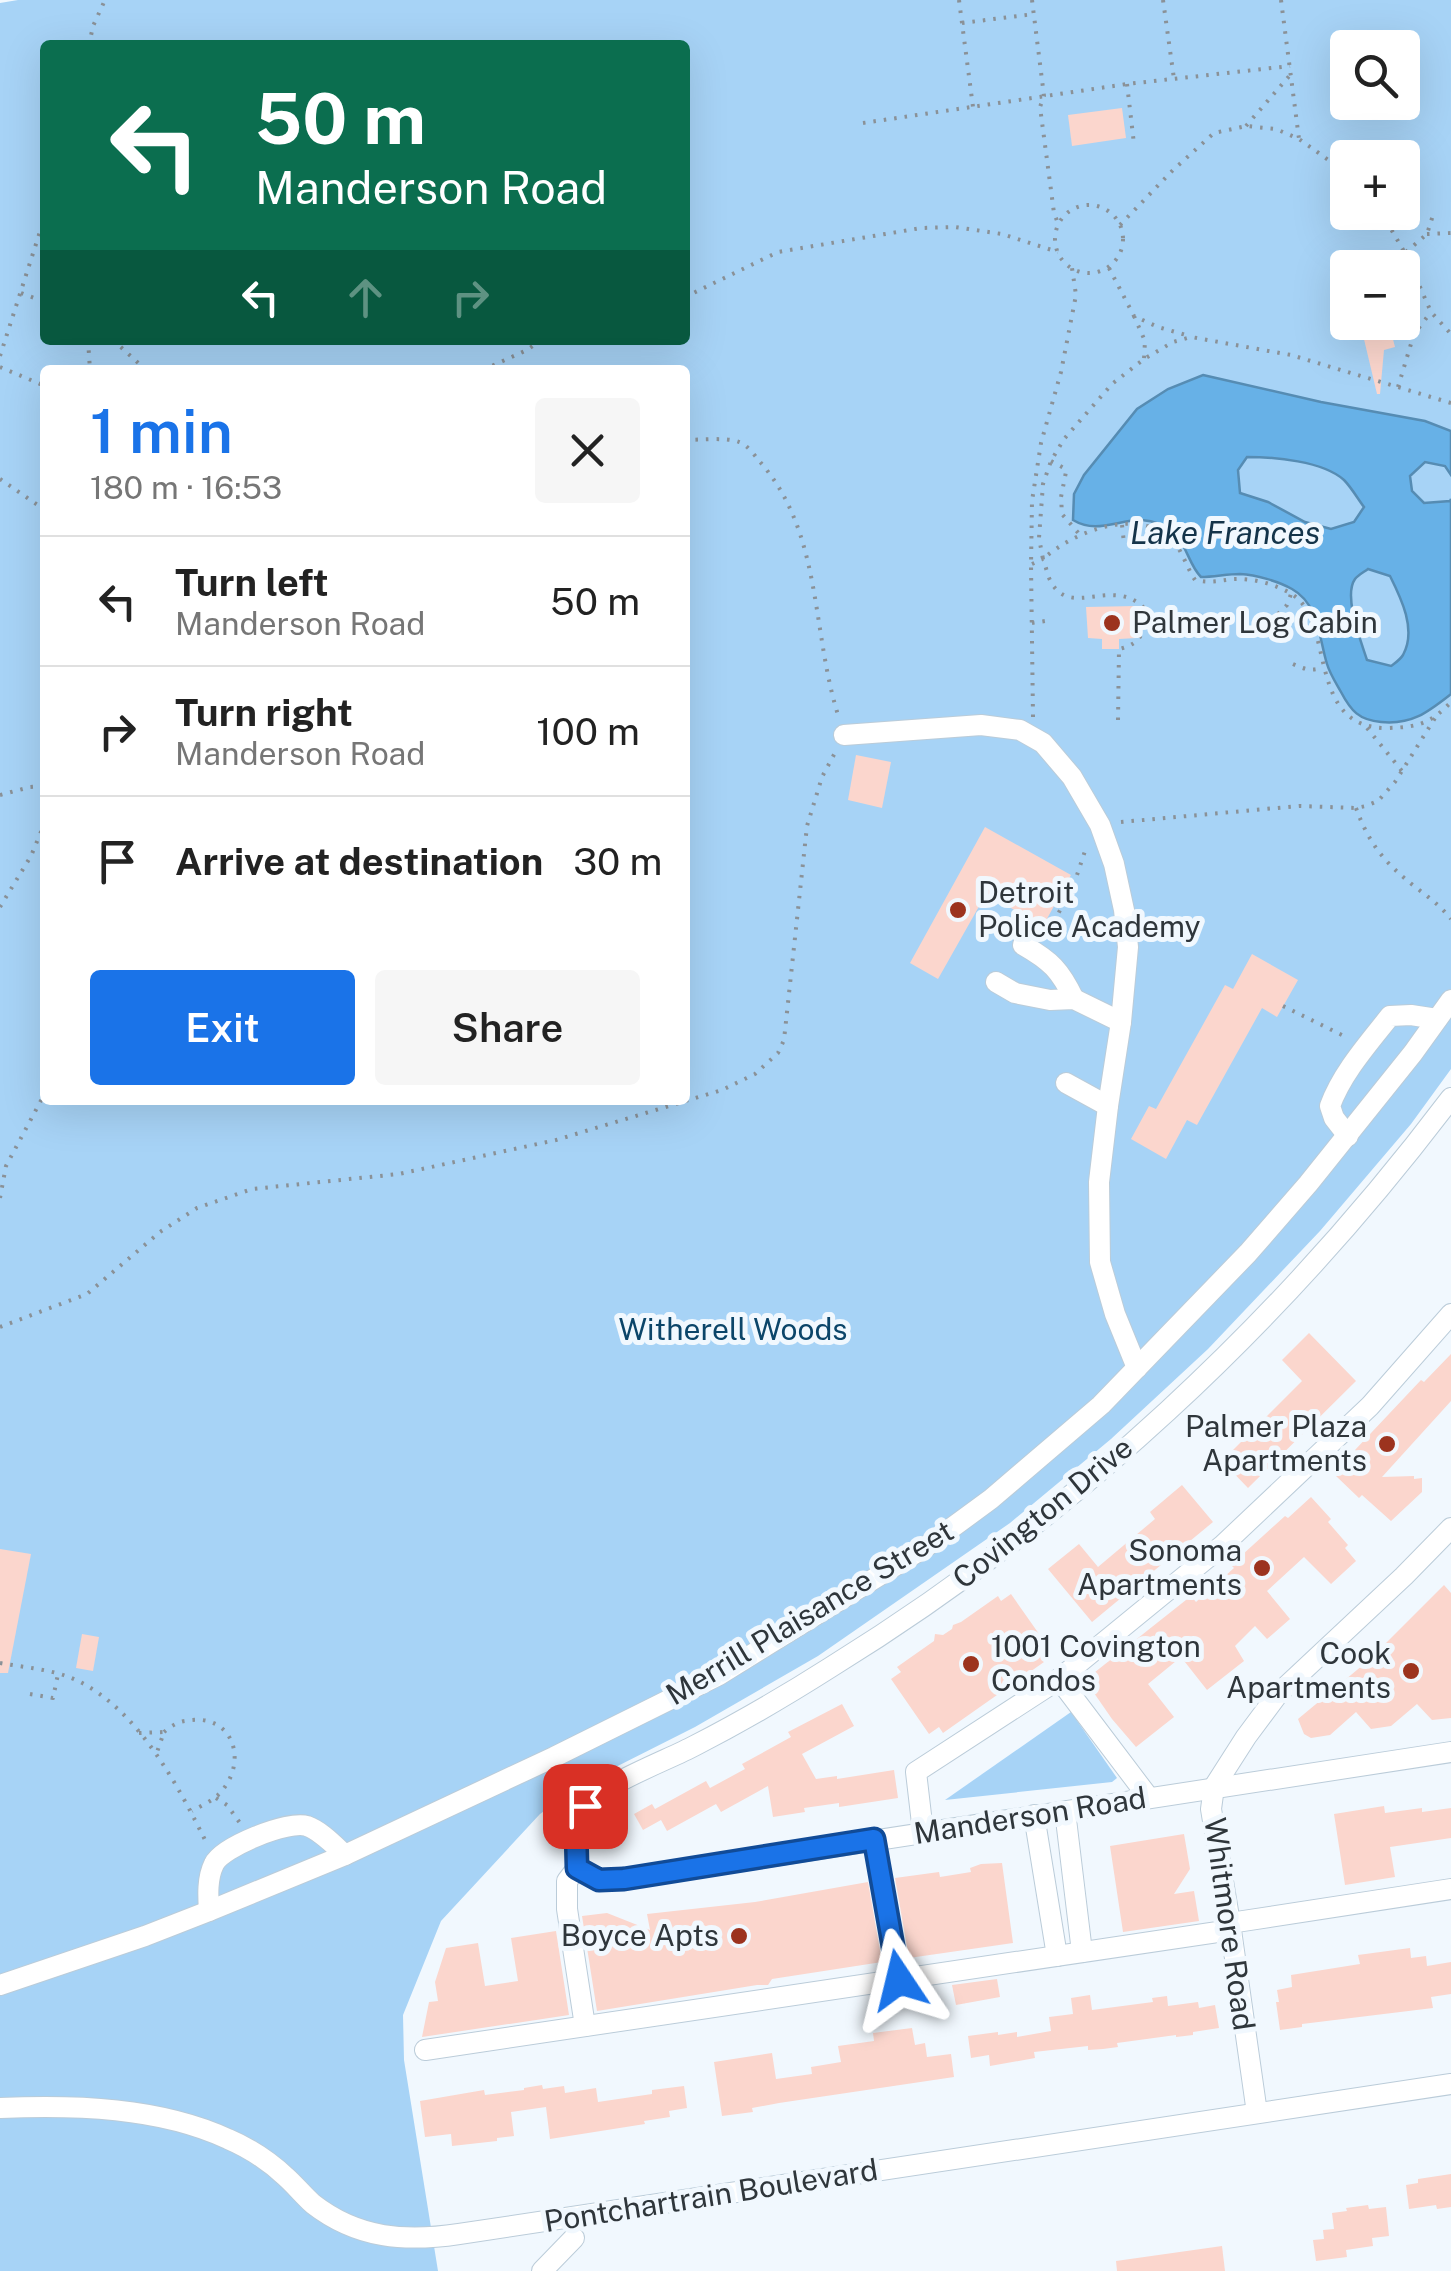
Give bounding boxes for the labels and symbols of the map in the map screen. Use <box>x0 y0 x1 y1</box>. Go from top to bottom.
water label: Lake Frances <box>1130 514 1320 551</box>
place label: Palmer Log Cabin <box>1132 604 1378 640</box>
marker: Palmer Log Cabin <box>1101 612 1123 634</box>
place label: Detroit Police Academy <box>978 874 1200 944</box>
marker: Detroit Police Academy <box>947 899 969 921</box>
park label: Witherell Woods <box>618 1311 848 1347</box>
place label: Palmer Plaza Apartments <box>1185 1408 1367 1478</box>
street label: Covington Drive <box>945 1429 1139 1596</box>
marker: Palmer Plaza Apartments <box>1376 1433 1398 1455</box>
street label: Merrill Plaisance Street <box>659 1512 960 1712</box>
place label: Sonoma Apartments <box>1077 1532 1242 1602</box>
marker: Sonoma Apartments <box>1251 1557 1273 1579</box>
place label: 1001 Covington Condos <box>991 1628 1201 1698</box>
place label: Cook Apartments <box>1226 1635 1391 1705</box>
marker: 1001 Covington Condos <box>960 1653 982 1675</box>
marker: Cook Apartments <box>1400 1660 1422 1682</box>
pin <box>543 1764 628 1849</box>
street label: Manderson Road <box>911 1779 1149 1851</box>
street label: Whitmore Road <box>1197 1815 1263 2033</box>
place label: Boyce Apts <box>561 1917 719 1953</box>
marker: Boyce Apts <box>728 1925 750 1947</box>
position arrow <box>847 1928 951 2032</box>
street label: Pontchartrain Boulevard <box>542 2151 880 2239</box>

